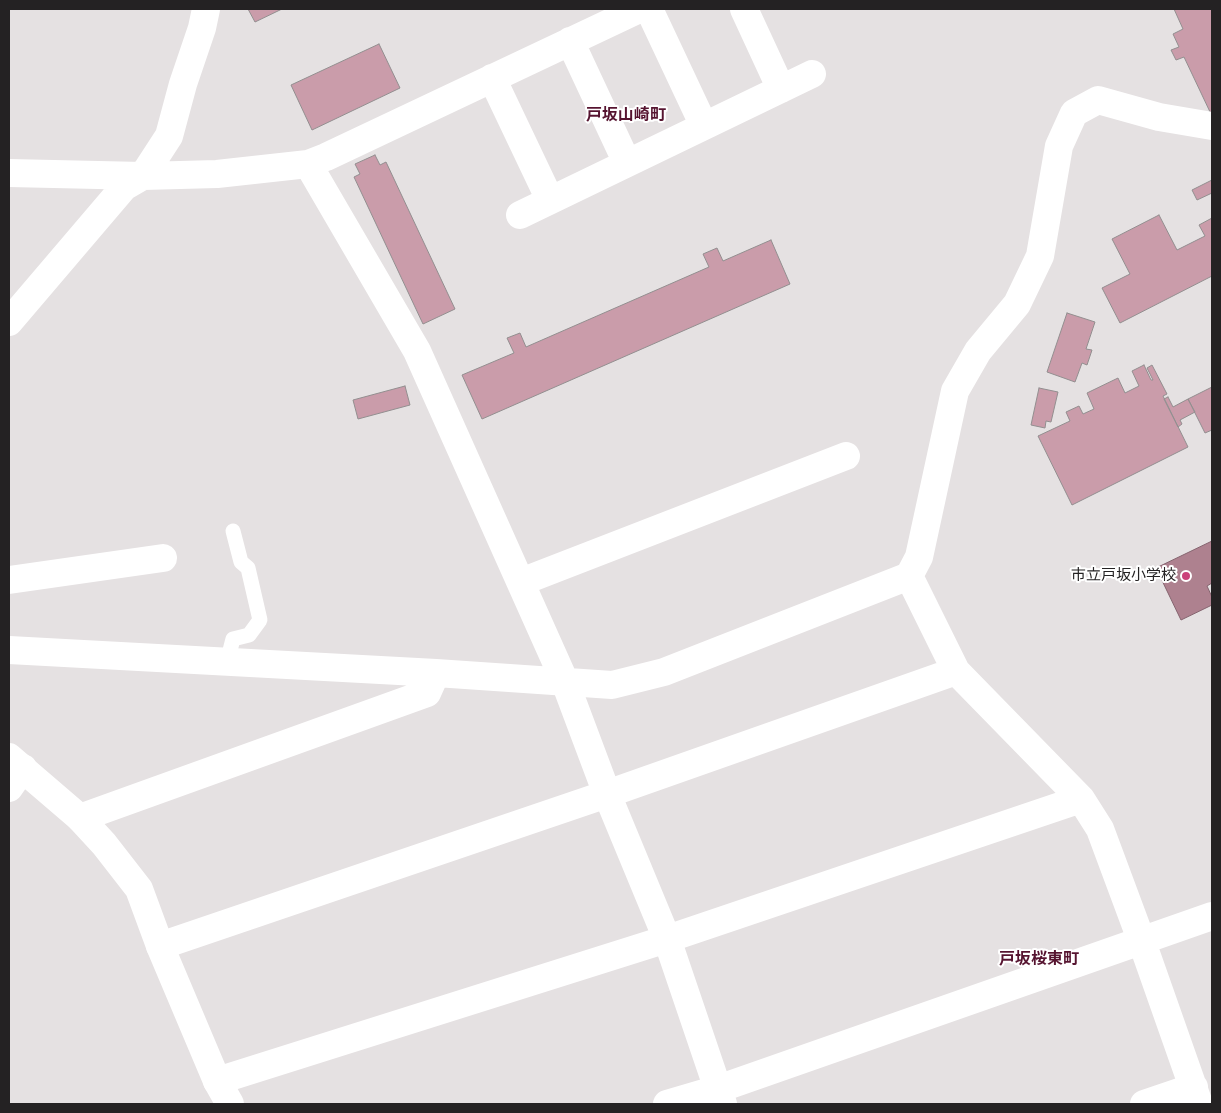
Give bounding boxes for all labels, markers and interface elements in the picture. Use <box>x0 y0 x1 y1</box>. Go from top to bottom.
district label: 戸坂山崎町 <box>586 105 666 125</box>
place label: 市立戸坂小学校 <box>1071 567 1176 585</box>
marker: 市立戸坂小学校 <box>1180 570 1192 582</box>
district label: 戸坂桜東町 <box>999 949 1079 969</box>

